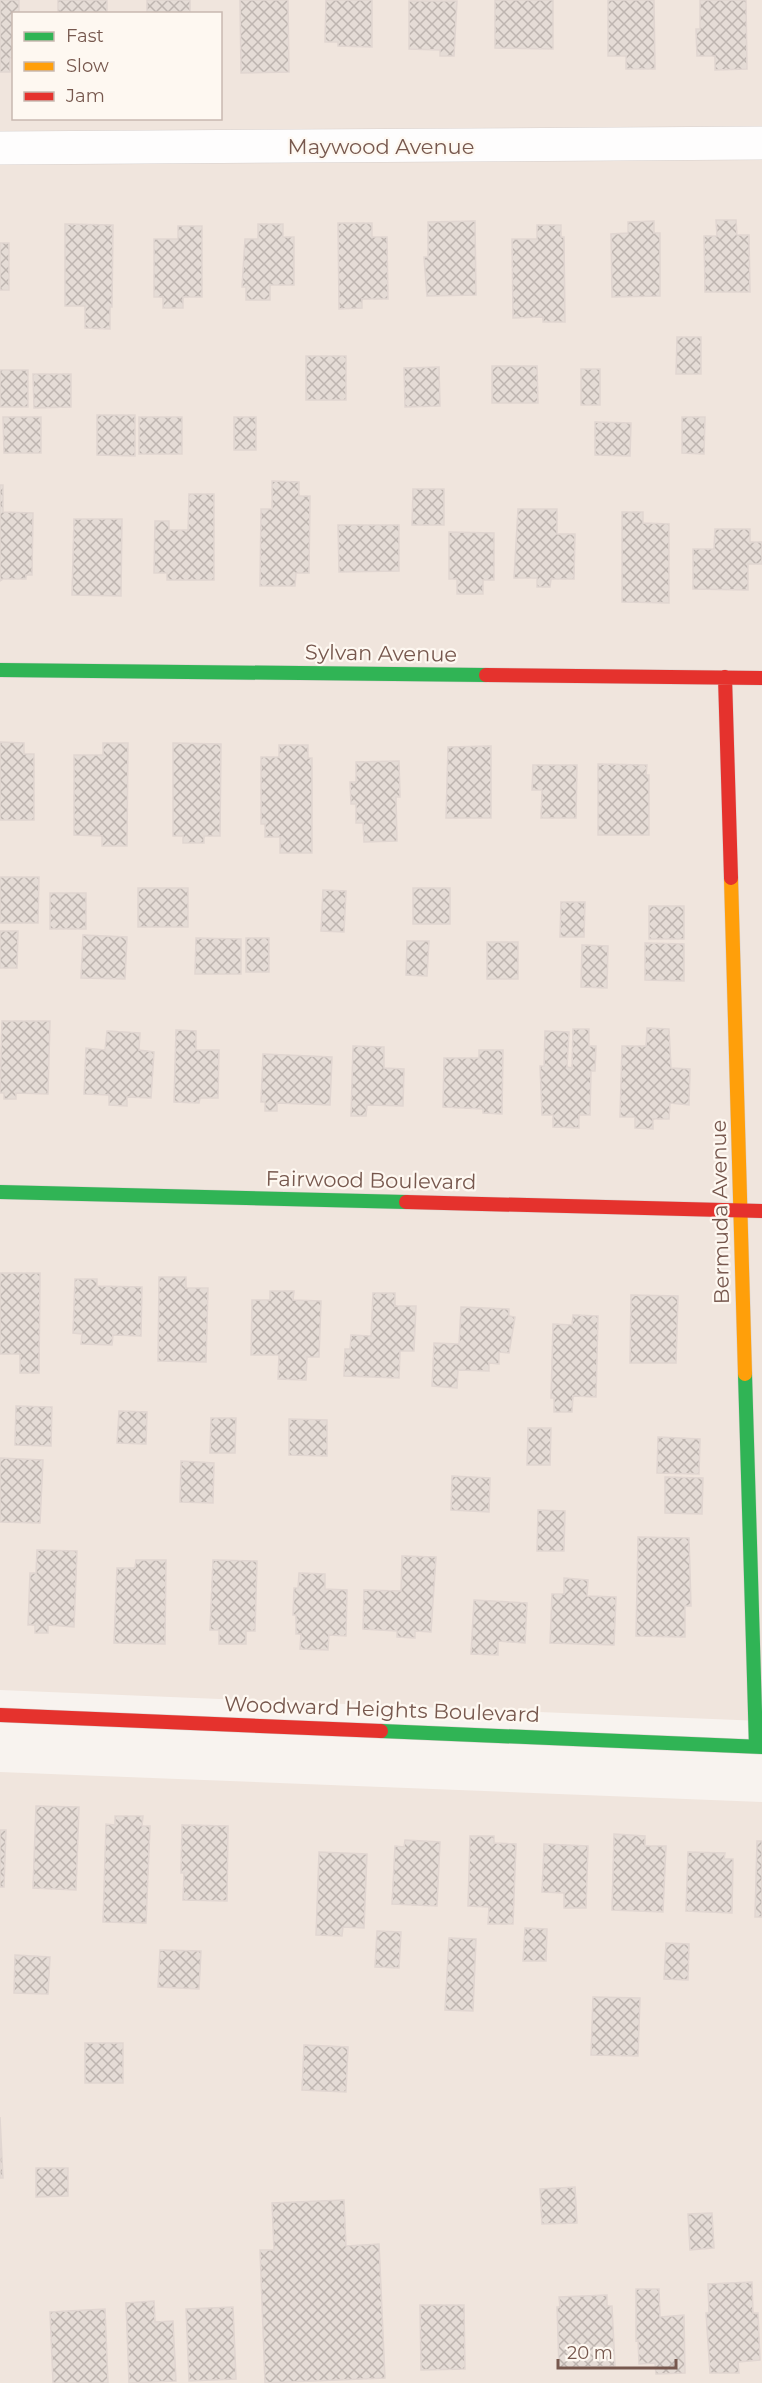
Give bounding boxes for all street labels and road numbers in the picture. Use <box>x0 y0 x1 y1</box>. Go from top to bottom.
street label: Maywood Avenue <box>288 134 474 159</box>
street label: Sylvan Avenue <box>305 639 457 667</box>
street label: Bermuda Avenue <box>706 1120 734 1304</box>
street label: Fairwood Boulevard <box>265 1166 477 1194</box>
street label: Woodward Heights Boulevard <box>223 1691 541 1727</box>

